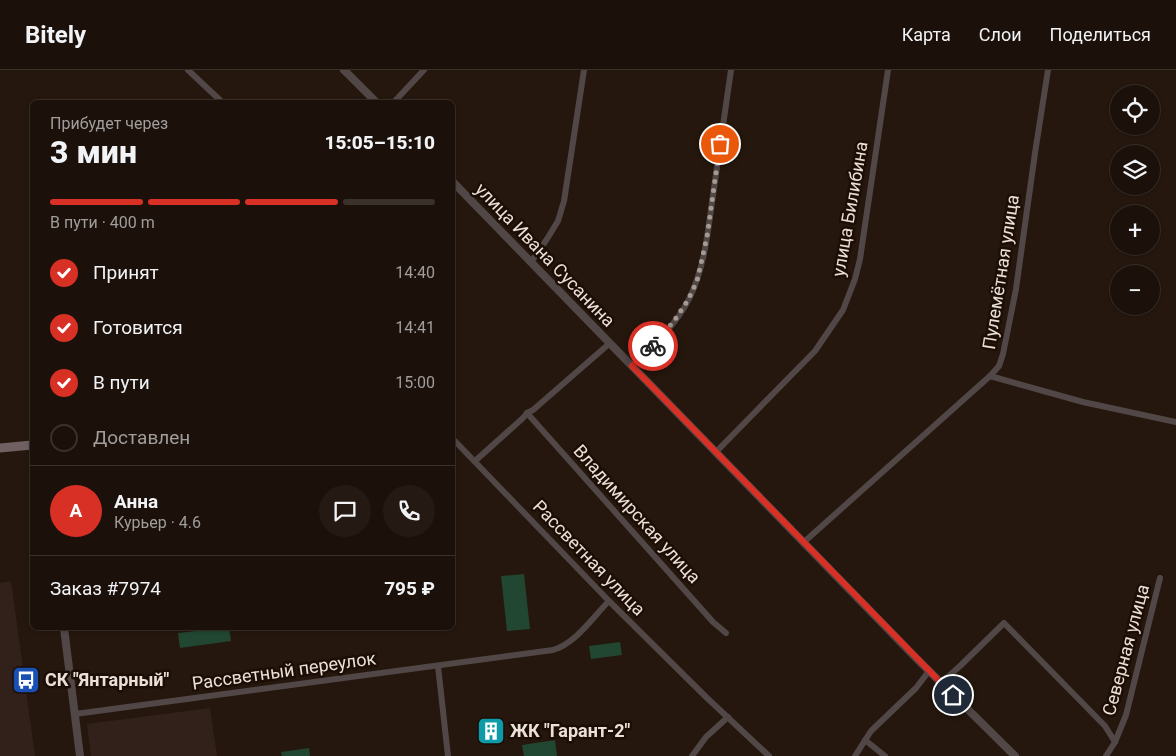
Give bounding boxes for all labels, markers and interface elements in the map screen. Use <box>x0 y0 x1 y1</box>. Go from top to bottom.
text: Bitely <box>25 21 86 49</box>
text: Карта <box>902 24 951 45</box>
text: Слои <box>979 24 1022 45</box>
text: Поделиться <box>1050 24 1151 45</box>
map controls <box>1110 85 1160 315</box>
button: locate <box>1110 85 1160 135</box>
text: Прибудет через <box>50 114 168 133</box>
pin <box>699 123 741 165</box>
icon: bag <box>706 130 734 158</box>
text: 15:05–15:10 <box>324 131 435 154</box>
text: 3 мин <box>50 133 137 171</box>
street label: улица Билибина <box>827 140 872 278</box>
button: layers <box>1110 145 1160 195</box>
street label: улица Ивана Сусанина <box>471 178 620 331</box>
street label: Пулемётная улица <box>978 193 1023 351</box>
button: + <box>1110 205 1160 255</box>
text: В пути · 400 m <box>50 213 155 232</box>
icon: check <box>50 259 78 287</box>
text: Принят <box>93 261 159 284</box>
text: 14:40 <box>395 263 435 282</box>
button: − <box>1110 265 1160 315</box>
icon: check <box>50 314 78 342</box>
text: Готовится <box>93 316 183 339</box>
text: 14:41 <box>395 318 435 337</box>
courier <box>628 321 678 371</box>
icon: bike <box>639 332 667 360</box>
icon: check <box>50 369 78 397</box>
text: В пути <box>93 371 150 394</box>
text: 15:00 <box>395 373 435 392</box>
text: Доставлен <box>93 426 190 449</box>
street label: Владимирская улица <box>570 440 705 587</box>
button: chat <box>319 485 371 537</box>
button: phone <box>383 485 435 537</box>
text: Анна <box>114 490 158 513</box>
street label: Рассветная улица <box>529 496 650 620</box>
text: А <box>70 499 82 522</box>
text: Курьер · 4.6 <box>114 513 201 532</box>
text: Заказ #7974 <box>50 577 161 600</box>
text: 795 ₽ <box>384 577 435 600</box>
street label: Северная улица <box>1098 582 1153 718</box>
street label: Рассветный переулок <box>191 647 378 694</box>
bus stop icon: СК "Янтарный" <box>11 665 41 695</box>
place label: СК "Янтарный" <box>45 669 170 690</box>
pin <box>932 674 974 716</box>
icon: home <box>939 681 967 709</box>
building icon: ЖК "Гарант-2" <box>476 716 506 746</box>
place label: ЖК "Гарант-2" <box>510 720 630 741</box>

